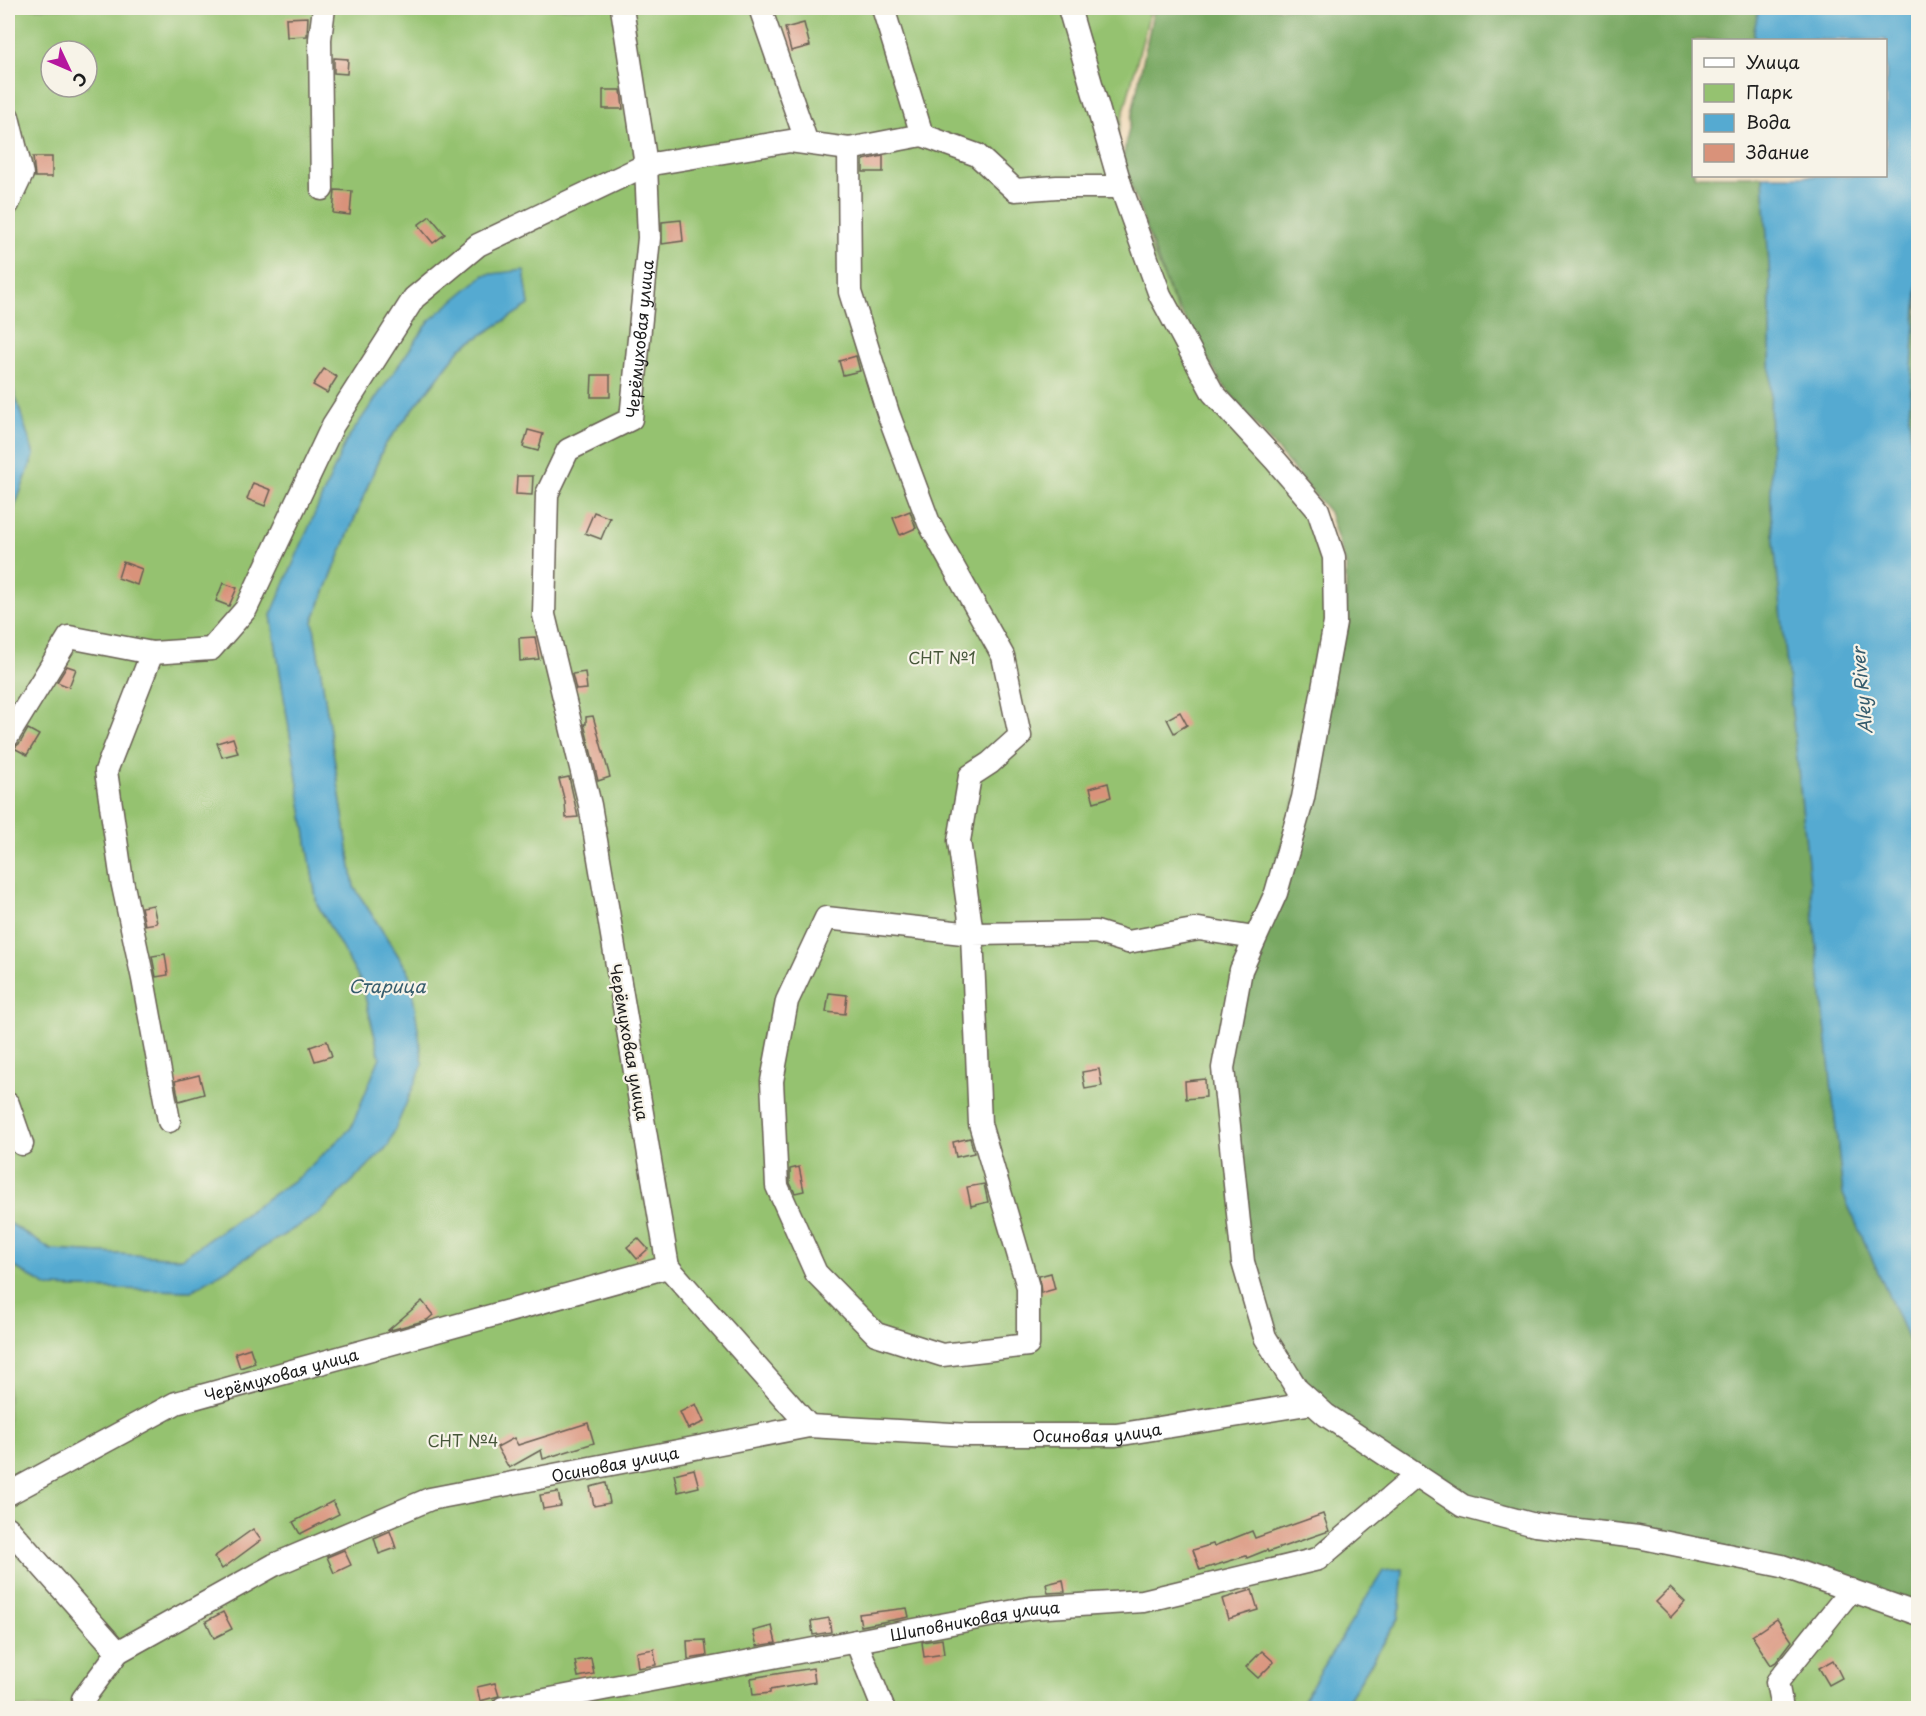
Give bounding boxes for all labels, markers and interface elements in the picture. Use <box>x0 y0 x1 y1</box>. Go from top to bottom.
north arrow <box>39 39 99 99</box>
legend <box>1692 39 1887 177</box>
text: Улица <box>1746 48 1800 75</box>
text: С <box>68 67 93 93</box>
text: Парк <box>1746 78 1793 105</box>
text: Вода <box>1746 108 1791 135</box>
text: Здание <box>1746 138 1809 165</box>
street label: Черёмуховая улица <box>619 259 659 419</box>
water label: Aley River <box>1844 644 1878 735</box>
park label: СНТ №1 <box>908 645 976 669</box>
street label: Черёмуховая улица <box>604 962 656 1122</box>
water label: Старица <box>348 972 426 999</box>
street label: Черёмуховая улица <box>201 1341 361 1407</box>
street label: Осиновая улица <box>1032 1416 1163 1447</box>
park label: СНТ №4 <box>428 1428 498 1452</box>
street label: Осиновая улица <box>549 1439 680 1487</box>
street label: Шиповниковая улица <box>888 1594 1060 1646</box>

